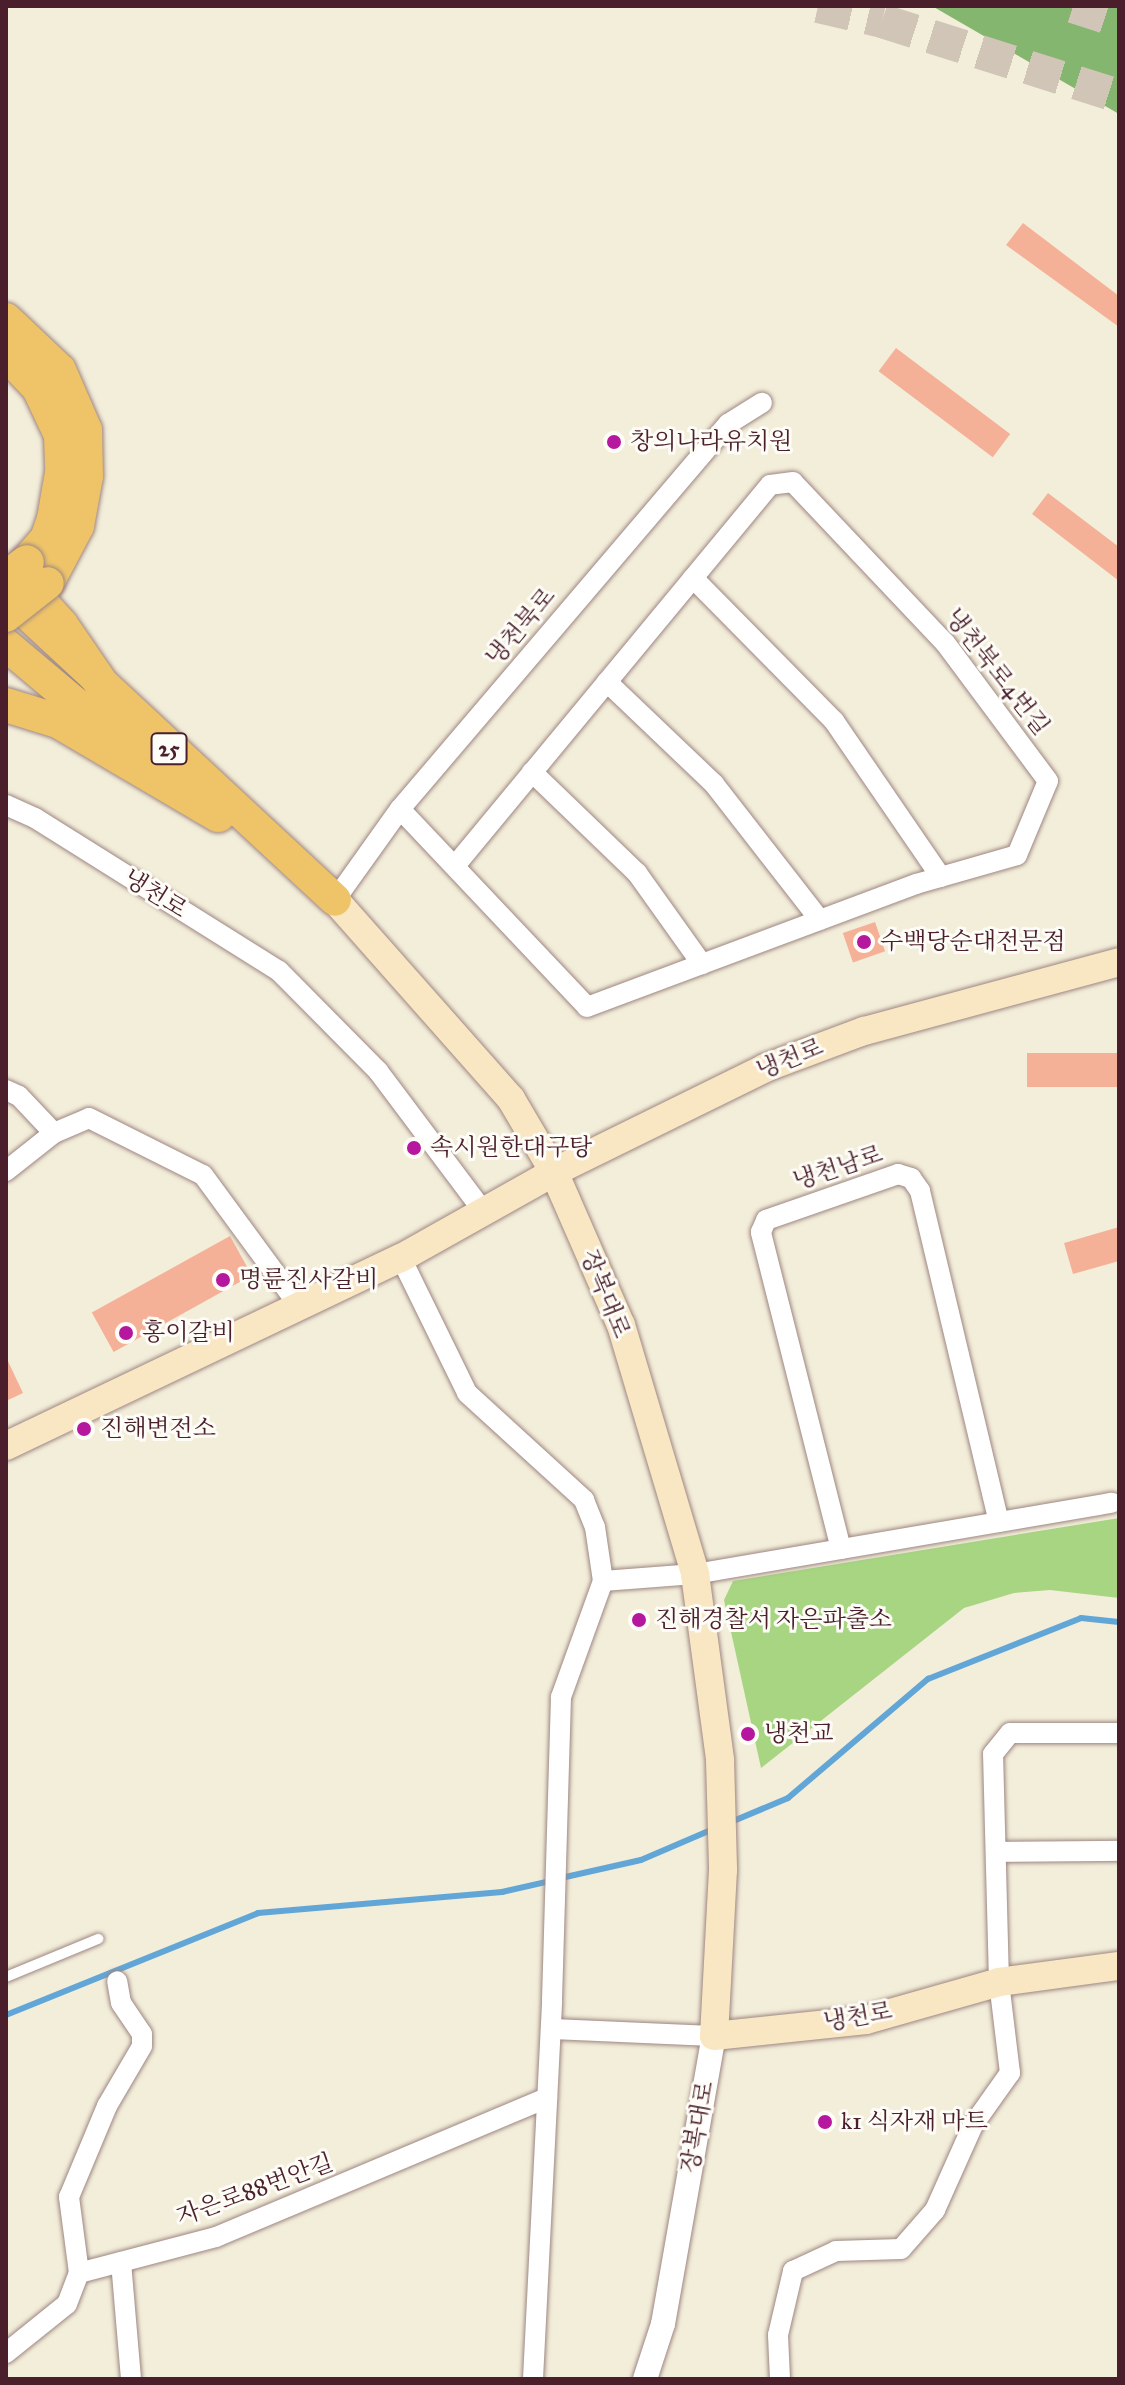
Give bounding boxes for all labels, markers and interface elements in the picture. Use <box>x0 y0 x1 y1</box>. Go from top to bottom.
place label: 창의나라유치원 <box>630 428 792 456</box>
marker: 창의나라유치원 <box>605 433 623 451</box>
street label: 냉천북로 <box>480 582 562 672</box>
street label: 냉천북로4번길 <box>939 603 1055 741</box>
road number: 25 <box>149 731 189 767</box>
street label: 냉천로 <box>118 863 192 925</box>
place label: 수백당순대전문점 <box>880 928 1065 956</box>
marker: 수백당순대전문점 <box>855 933 873 951</box>
street label: 냉천로 <box>752 1033 828 1085</box>
place label: 속시원한대구탕 <box>430 1134 592 1162</box>
marker: 속시원한대구탕 <box>405 1139 423 1157</box>
street label: 냉천남로 <box>789 1140 887 1196</box>
street label: 장복대로 <box>574 1246 636 1342</box>
place label: 명륜진사갈비 <box>239 1266 378 1294</box>
marker: 명륜진사갈비 <box>214 1271 232 1289</box>
place label: 홍이갈비 <box>142 1319 235 1347</box>
marker: 홍이갈비 <box>117 1324 135 1342</box>
place label: 진해변전소 <box>100 1415 216 1443</box>
marker: 진해변전소 <box>75 1420 93 1438</box>
place label: 진해경찰서 자은파출소 <box>655 1606 892 1634</box>
marker: 진해경찰서 자은파출소 <box>630 1611 648 1629</box>
place label: 냉천교 <box>764 1720 834 1748</box>
marker: 냉천교 <box>739 1725 757 1743</box>
street label: 냉천로 <box>821 1997 895 2037</box>
street label: 장복대로 <box>676 2079 720 2175</box>
place label: k1 식자재 마트 <box>841 2108 988 2136</box>
marker: k1 식자재 마트 <box>816 2113 834 2131</box>
street label: 자은로88번안길 <box>173 2148 337 2232</box>

